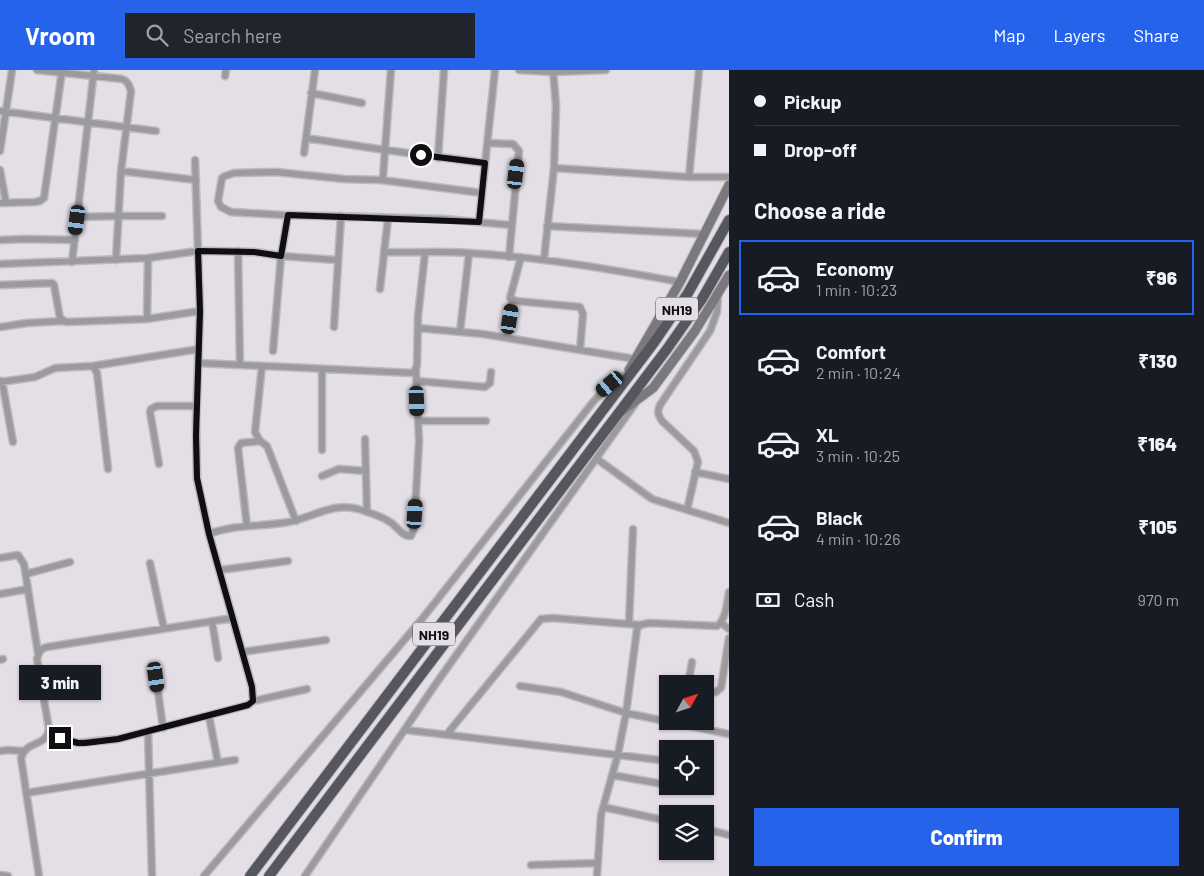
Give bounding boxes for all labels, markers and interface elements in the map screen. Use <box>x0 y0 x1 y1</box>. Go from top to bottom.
search box <box>125 13 475 58</box>
text: Vroom <box>25 21 95 50</box>
icon: search <box>143 21 171 49</box>
text: Search here <box>183 24 282 47</box>
text: Map <box>993 24 1025 46</box>
text: Layers <box>1053 24 1106 46</box>
text: Share <box>1134 24 1179 46</box>
text: Pickup <box>784 90 842 113</box>
text: Drop-off <box>784 138 857 161</box>
route start <box>410 144 432 166</box>
car <box>506 158 525 190</box>
text: Choose a ride <box>754 197 886 223</box>
car <box>67 204 86 236</box>
icon: car <box>756 255 801 300</box>
text: Economy <box>816 257 894 280</box>
text: ₹96 <box>1146 266 1177 289</box>
text: 1 min · 10:23 <box>816 280 897 299</box>
road number: NH19 <box>656 298 698 320</box>
car <box>500 303 519 335</box>
icon: car <box>756 338 801 383</box>
text: Comfort <box>816 340 886 363</box>
text: ₹130 <box>1138 349 1177 372</box>
text: 2 min · 10:24 <box>816 363 901 382</box>
car <box>593 369 626 399</box>
car <box>408 386 425 416</box>
icon: car <box>756 421 801 466</box>
text: XL <box>816 423 839 446</box>
text: ₹164 <box>1137 432 1177 455</box>
text: 3 min · 10:25 <box>816 446 900 465</box>
car <box>406 499 423 529</box>
icon: car <box>756 504 801 549</box>
text: Black <box>816 506 863 529</box>
text: ₹105 <box>1138 515 1177 538</box>
text: 4 min · 10:26 <box>816 529 901 548</box>
icon: cash <box>754 586 782 614</box>
text: Cash <box>794 588 835 611</box>
text: 970 m <box>1138 590 1179 609</box>
road number: NH19 <box>413 622 455 646</box>
car <box>146 661 165 693</box>
callout: 3 min <box>19 666 101 700</box>
text: 3 min <box>41 673 79 692</box>
north arrow <box>659 675 714 730</box>
map controls <box>659 675 714 860</box>
route end <box>49 727 71 749</box>
button: locate <box>659 740 714 795</box>
button: layers <box>659 805 714 860</box>
button: Confirm <box>754 808 1179 866</box>

